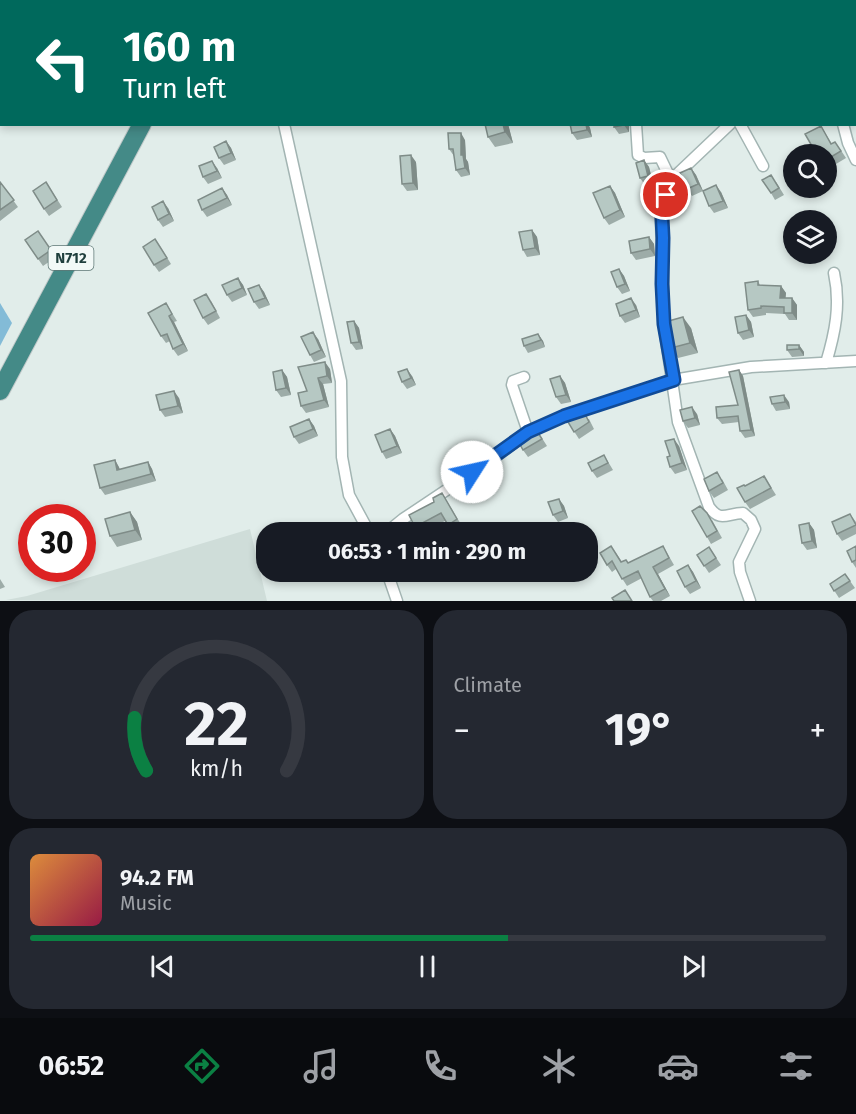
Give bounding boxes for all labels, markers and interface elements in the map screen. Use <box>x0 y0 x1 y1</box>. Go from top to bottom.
text: 160 m <box>123 22 236 72</box>
icon: left <box>24 24 102 102</box>
text: Turn left <box>123 73 226 105</box>
map controls <box>783 144 837 264</box>
button: search <box>783 144 837 198</box>
pin <box>640 169 691 220</box>
icon: arrive <box>649 178 682 211</box>
button: layers <box>783 210 837 264</box>
road number: N712 <box>48 246 94 270</box>
position arrow <box>440 440 504 504</box>
speed limit sign: 30 <box>18 504 96 582</box>
text: 06:53 · 1 min · 290 m <box>328 538 526 565</box>
text: Climate <box>454 673 522 697</box>
text: 22 <box>184 687 249 762</box>
text: 19° <box>605 703 675 757</box>
text: − <box>454 711 470 751</box>
text: + <box>810 711 826 751</box>
text: km/h <box>190 757 243 783</box>
text: 94.2 FM <box>120 864 194 891</box>
text: Music <box>120 891 172 915</box>
icon: previous <box>146 950 179 983</box>
icon: pause <box>411 950 444 983</box>
icon: next <box>677 950 710 983</box>
icon: directions <box>181 1045 223 1087</box>
icon: music <box>300 1045 342 1087</box>
icon: phone <box>419 1045 461 1087</box>
icon: climate <box>538 1045 580 1087</box>
icon: car <box>657 1045 699 1087</box>
icon: filters <box>775 1045 817 1087</box>
text: 06:52 <box>38 1050 104 1082</box>

